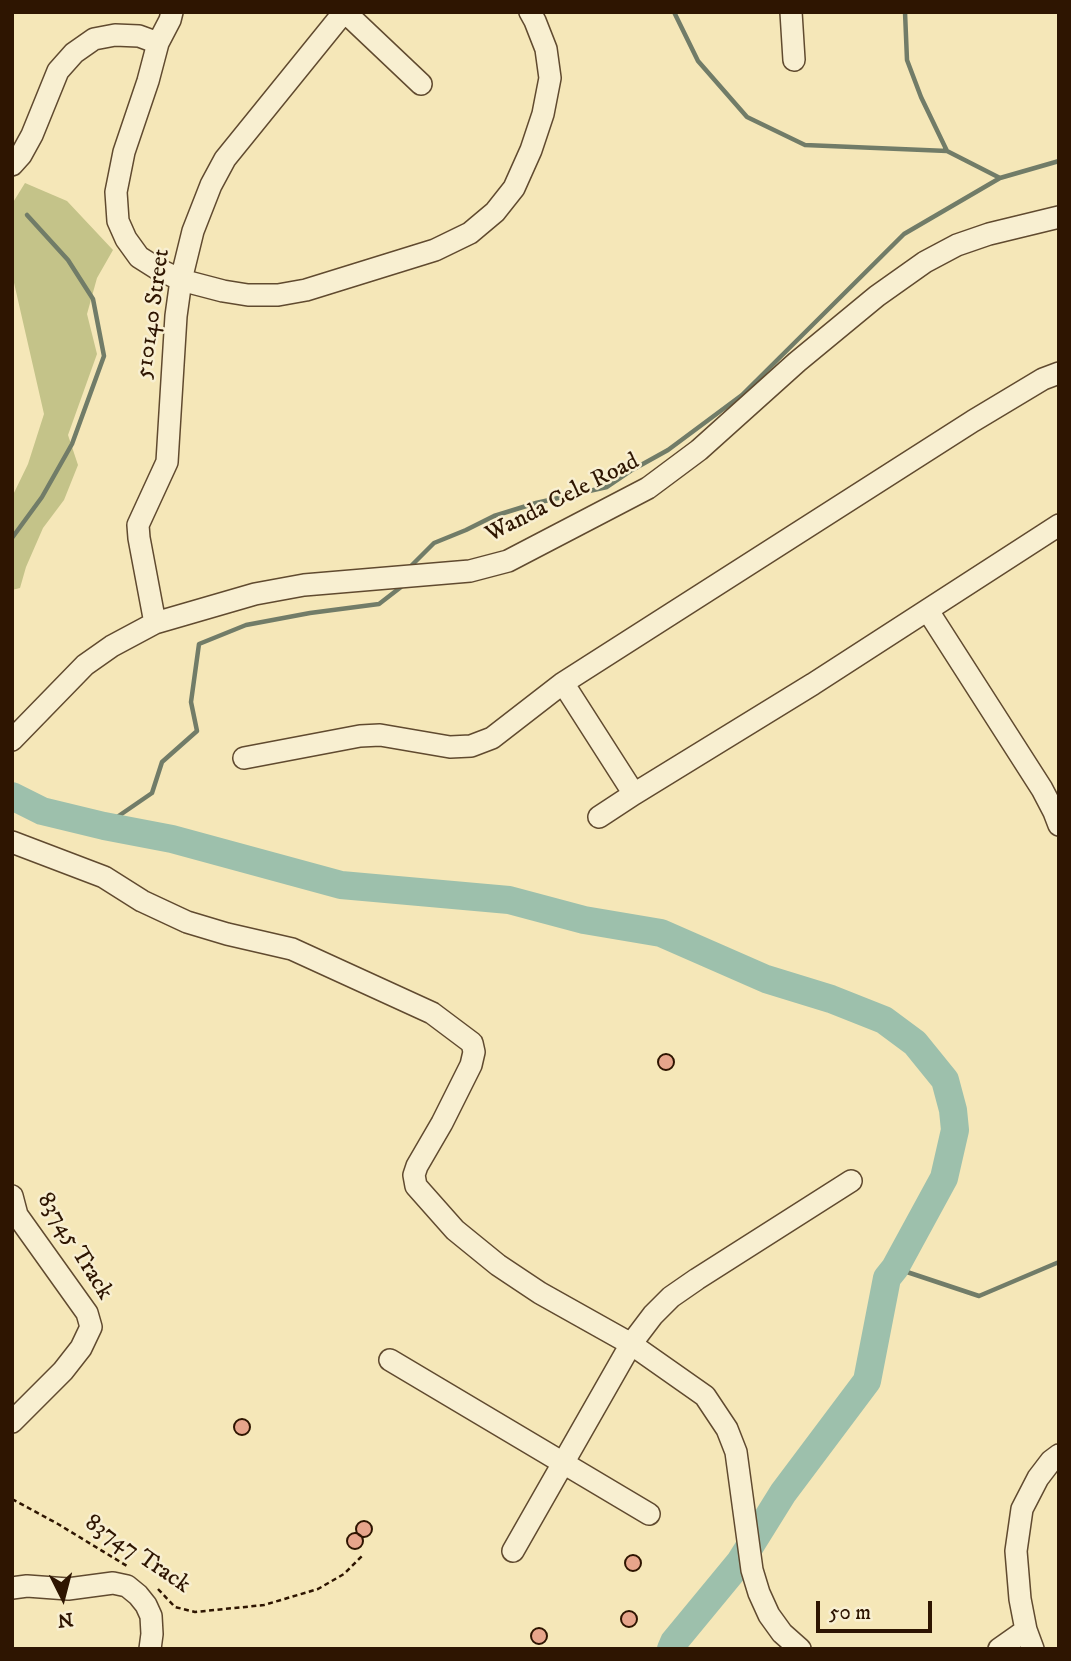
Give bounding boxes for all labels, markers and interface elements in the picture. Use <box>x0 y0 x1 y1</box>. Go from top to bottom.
street label: 510140 Street <box>131 247 177 381</box>
street label: Wanda Cele Road <box>481 448 645 550</box>
street label: 83745 Track <box>30 1188 118 1306</box>
street label: 83747 Track <box>79 1509 195 1601</box>
north arrow <box>28 1563 98 1633</box>
scale bar <box>819 1588 934 1632</box>
text: 50 m <box>829 1600 871 1626</box>
text: N <box>56 1607 74 1632</box>

